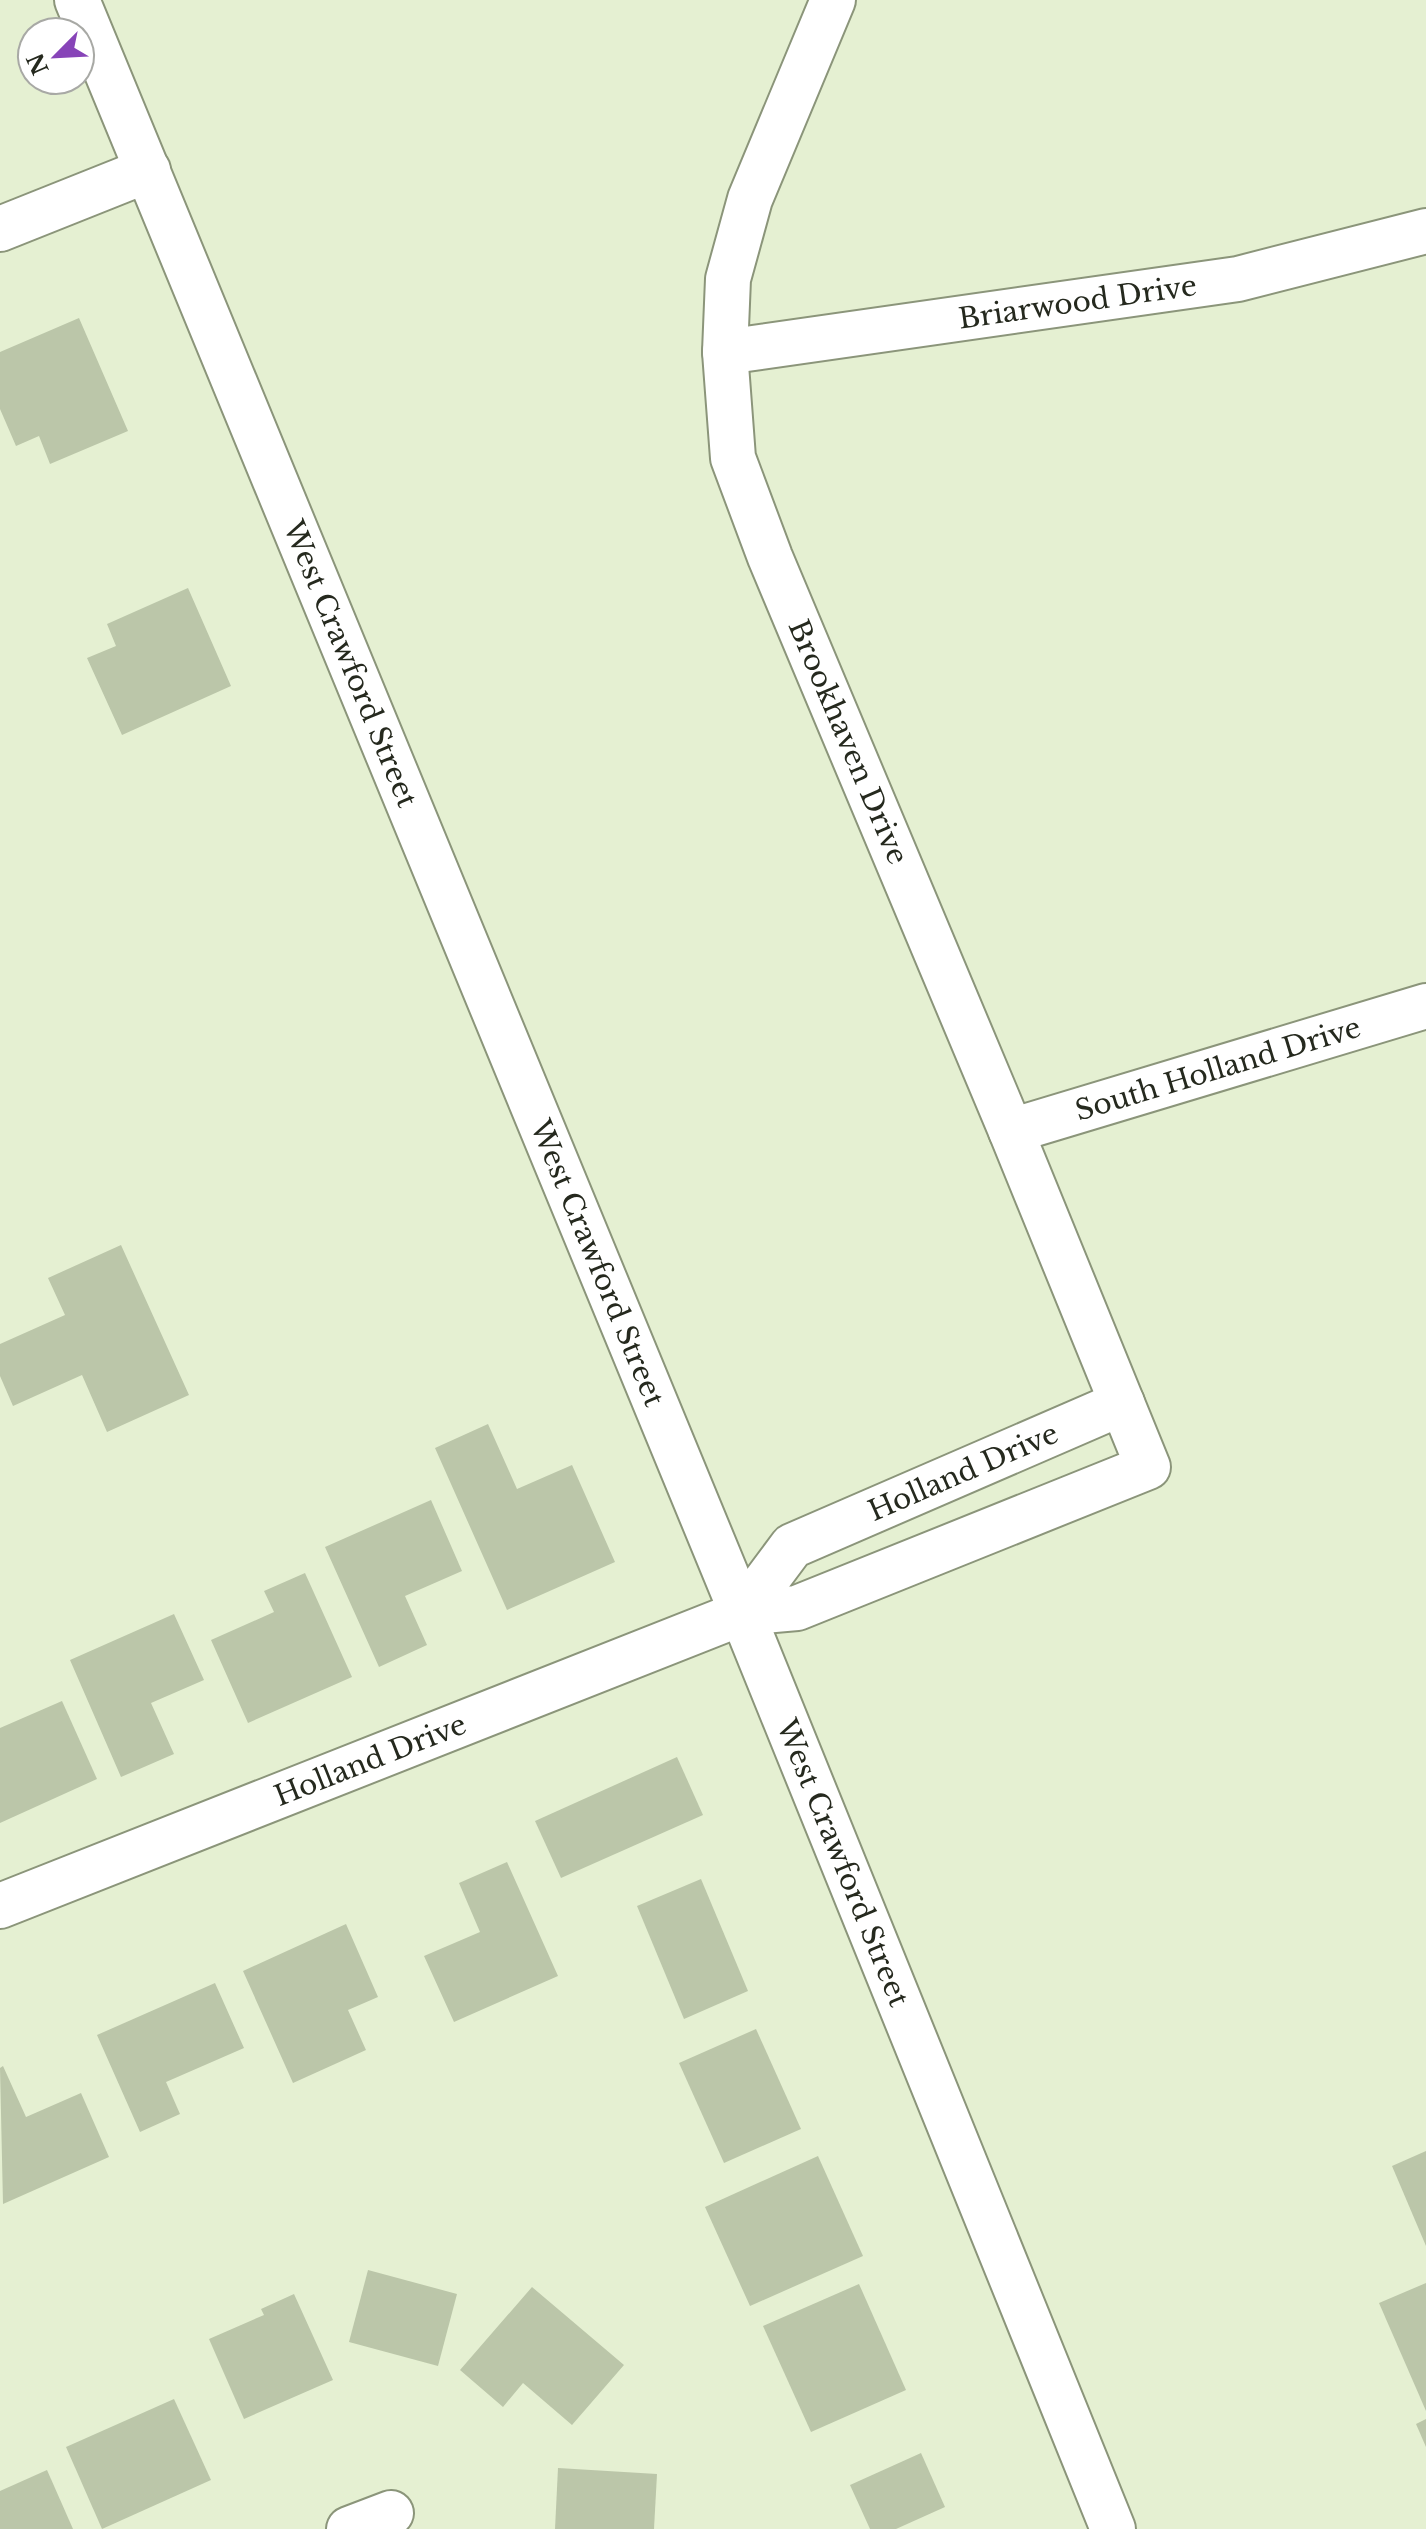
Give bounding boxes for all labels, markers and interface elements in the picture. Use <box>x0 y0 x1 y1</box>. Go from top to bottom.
north arrow <box>16 16 96 96</box>
text: N <box>22 49 55 79</box>
street label: Briarwood Drive <box>956 268 1199 336</box>
street label: West Crawford Street <box>276 514 425 813</box>
street label: Brookhaven Drive <box>781 614 915 870</box>
street label: South Holland Drive <box>1071 1009 1365 1128</box>
street label: West Crawford Street <box>523 1114 672 1412</box>
street label: Holland Drive <box>863 1415 1063 1528</box>
street label: Holland Drive <box>269 1706 471 1813</box>
street label: West Crawford Street <box>769 1713 917 2012</box>

